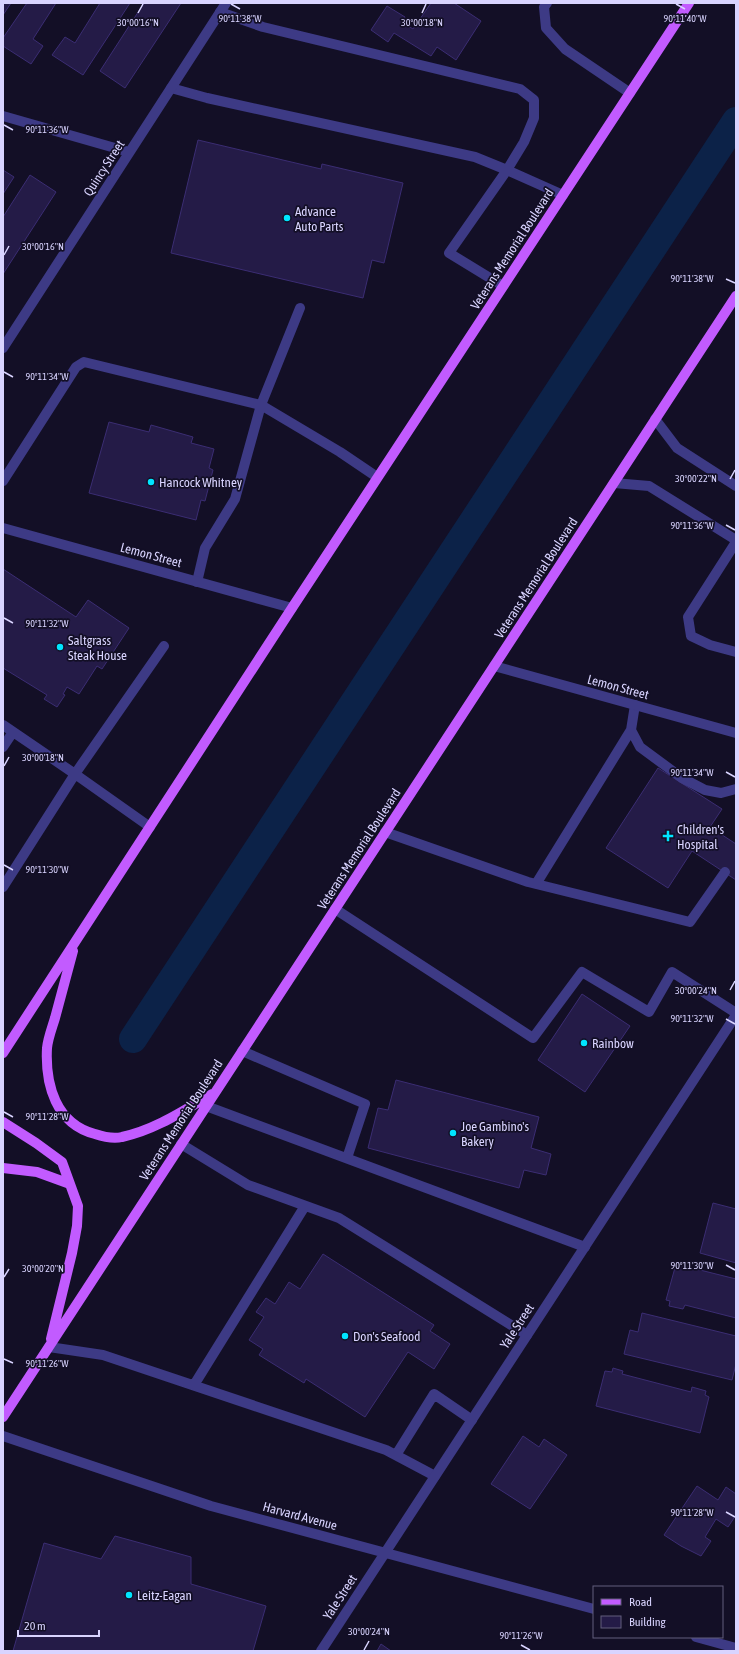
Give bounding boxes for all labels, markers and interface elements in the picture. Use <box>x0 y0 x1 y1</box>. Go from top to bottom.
text: 90°11'38"W <box>218 13 262 24</box>
text: 90°11'40"W <box>663 13 707 24</box>
text: 30°00'16"N <box>117 17 159 28</box>
text: 30°00'18"N <box>401 17 443 28</box>
text: 90°11'36"W <box>25 124 69 135</box>
street label: Quincy Street <box>80 137 128 199</box>
street label: Veterans Memorial Boulevard <box>467 186 557 312</box>
place label: Advance Auto Parts <box>295 204 344 234</box>
marker: Advance Auto Parts <box>282 213 292 223</box>
text: 30°00'16"N <box>22 241 64 252</box>
text: 90°11'38"W <box>670 273 714 284</box>
text: 90°11'34"W <box>25 371 69 382</box>
text: 30°00'22"N <box>675 473 717 484</box>
place label: Hancock Whitney <box>159 475 243 490</box>
marker: Hancock Whitney <box>146 477 156 487</box>
street label: Veterans Memorial Boulevard <box>491 515 581 641</box>
text: 90°11'36"W <box>670 520 714 531</box>
street label: Lemon Street <box>119 540 184 570</box>
text: 90°11'32"W <box>25 618 69 629</box>
place label: Saltgrass Steak House <box>68 633 127 663</box>
marker: Saltgrass Steak House <box>55 642 65 652</box>
street label: Lemon Street <box>586 672 651 702</box>
text: 30°00'18"N <box>22 752 64 763</box>
text: 90°11'34"W <box>670 767 714 778</box>
street label: Veterans Memorial Boulevard <box>314 786 404 912</box>
place label: Children's Hospital <box>677 822 725 852</box>
marker: Children's Hospital <box>662 830 674 842</box>
text: 90°11'30"W <box>25 864 69 875</box>
text: 30°00'24"N <box>675 985 717 996</box>
text: 90°11'32"W <box>670 1013 714 1024</box>
place label: Rainbow <box>592 1036 634 1051</box>
marker: Rainbow <box>579 1038 589 1048</box>
street label: Veterans Memorial Boulevard <box>136 1057 226 1183</box>
text: 90°11'28"W <box>25 1111 69 1122</box>
place label: Joe Gambino's Bakery <box>461 1119 529 1149</box>
marker: Joe Gambino's Bakery <box>448 1128 458 1138</box>
text: 90°11'30"W <box>670 1260 714 1271</box>
text: 30°00'20"N <box>22 1263 64 1274</box>
street label: Yale Street <box>497 1300 537 1351</box>
place label: Don's Seafood <box>353 1329 420 1344</box>
marker: Don's Seafood <box>340 1331 350 1341</box>
text: 90°11'26"W <box>25 1358 69 1369</box>
street label: Harvard Avenue <box>261 1499 339 1533</box>
text: 90°11'28"W <box>670 1507 714 1518</box>
street label: Yale Street <box>320 1571 360 1622</box>
legend <box>593 1586 723 1638</box>
place label: Leitz-Eagan <box>137 1588 192 1603</box>
marker: Leitz-Eagan <box>124 1590 134 1600</box>
text: Road <box>629 1595 652 1609</box>
scale bar <box>18 1612 99 1638</box>
text: Building <box>629 1615 667 1629</box>
text: 20 m <box>24 1619 46 1633</box>
text: 30°00'24"N <box>348 1626 390 1637</box>
text: 90°11'26"W <box>499 1630 543 1641</box>

